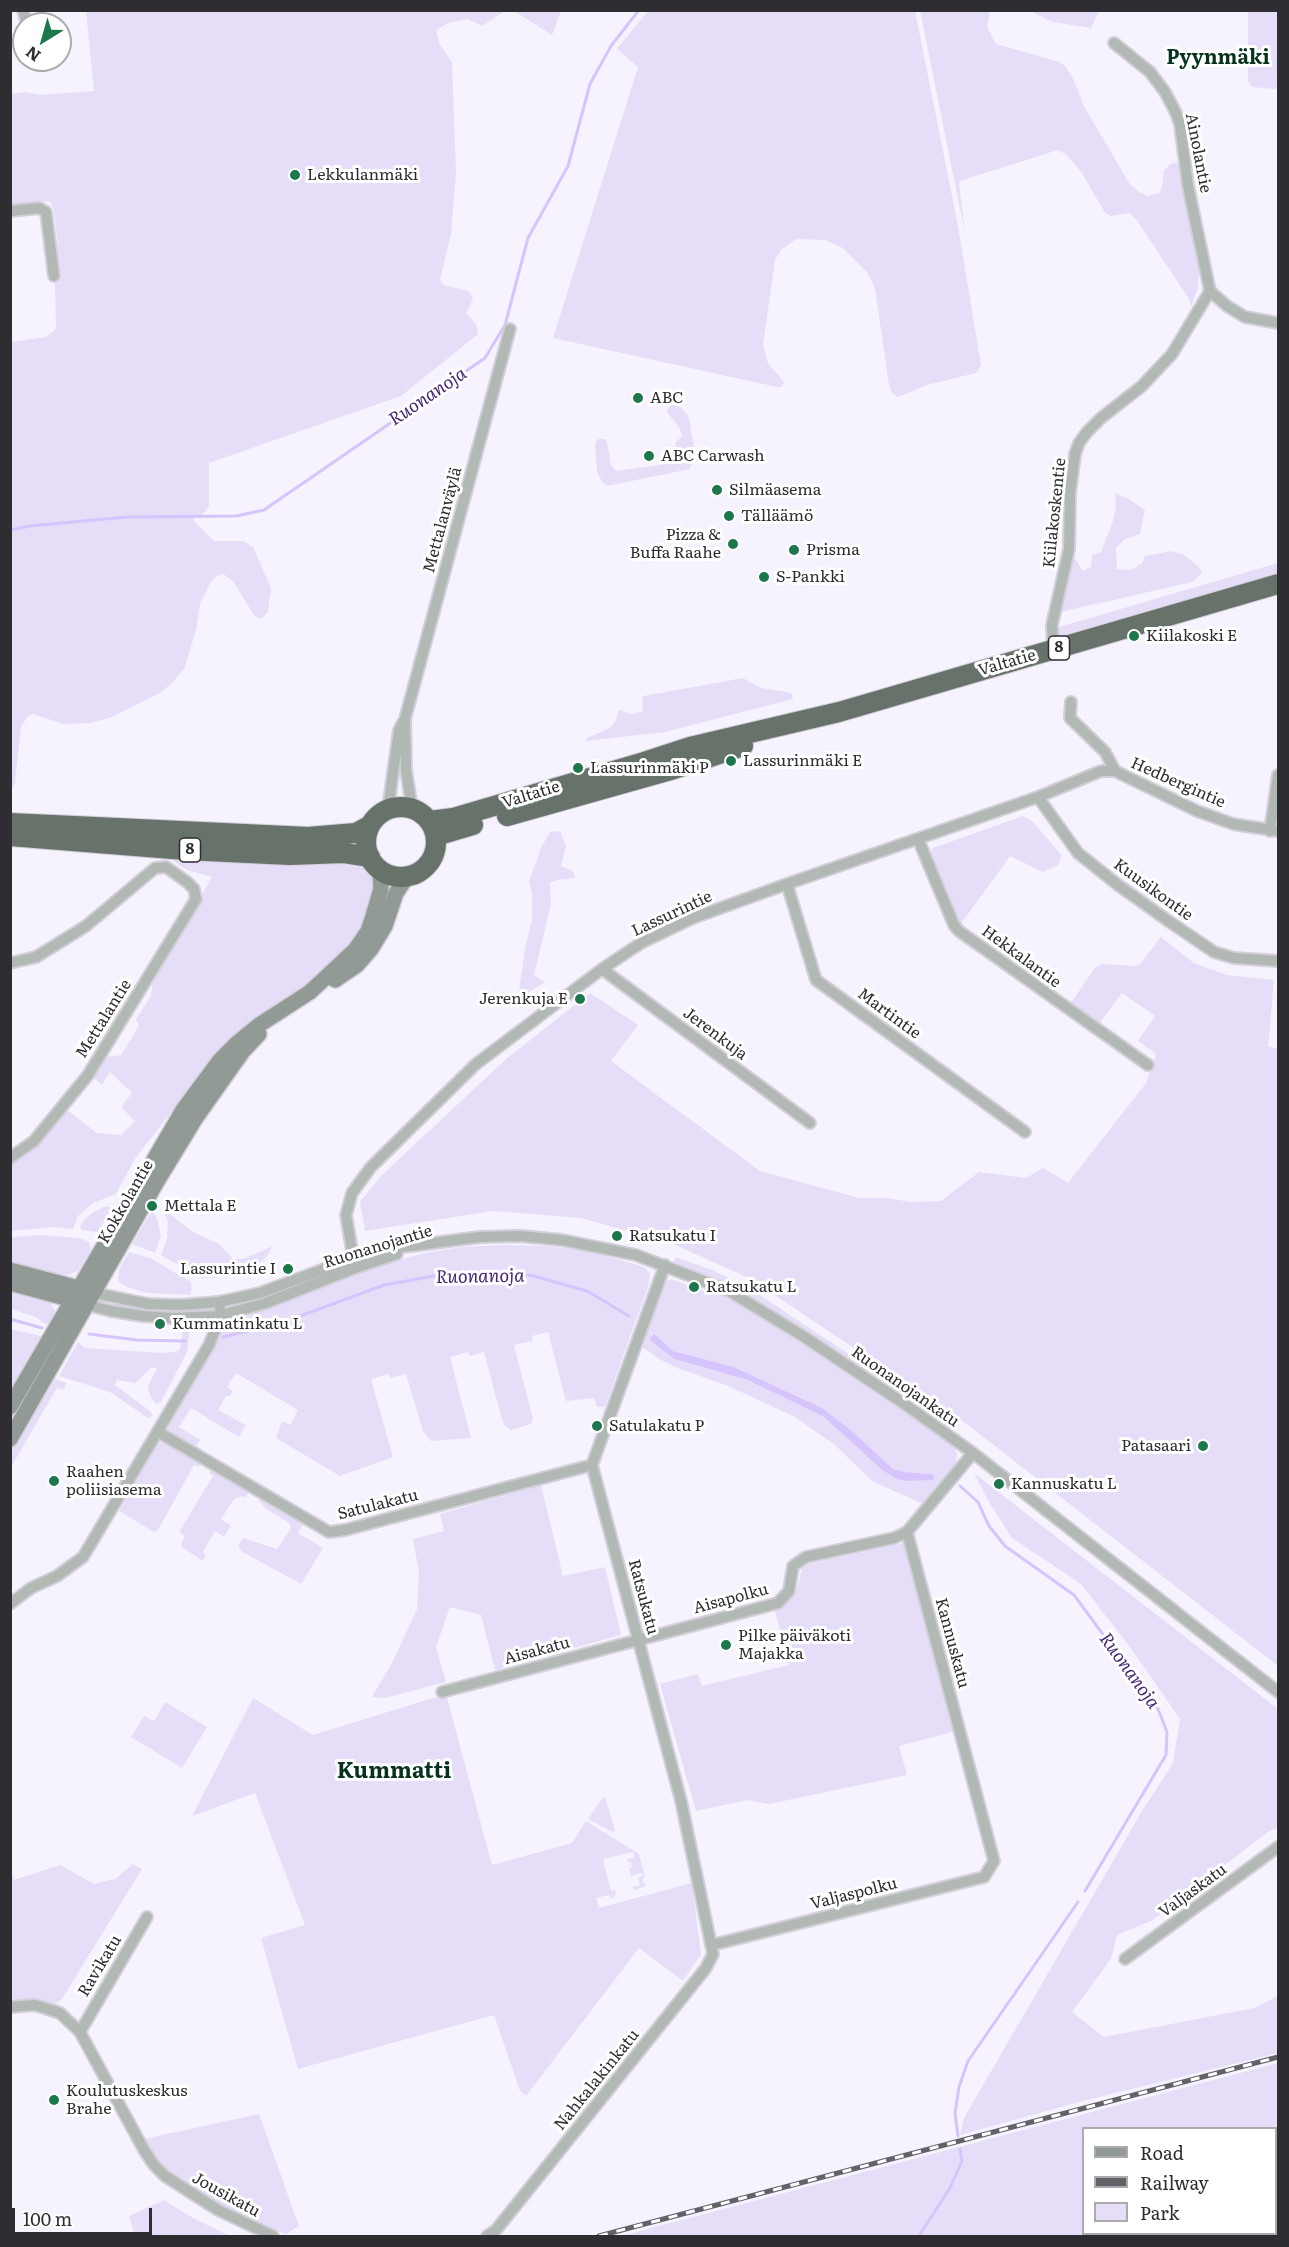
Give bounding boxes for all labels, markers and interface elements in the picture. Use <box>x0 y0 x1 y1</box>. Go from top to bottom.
north arrow <box>12 12 72 72</box>
text: N <box>20 41 45 68</box>
district label: Pyynmäki <box>1166 46 1270 70</box>
street label: Ainolantie <box>1181 112 1215 194</box>
place label: Lekkulanmäki <box>307 165 418 185</box>
marker: Lekkulanmäki <box>288 168 302 182</box>
water label: Ruonanoja <box>385 363 471 431</box>
place label: ABC <box>650 388 684 408</box>
marker: ABC <box>631 391 645 405</box>
place label: ABC Carwash <box>661 446 765 466</box>
marker: ABC Carwash <box>642 449 656 463</box>
street label: Kiilakoskentie <box>1040 457 1070 569</box>
street label: Mettalanväylä <box>420 465 466 575</box>
place label: Silmäasema <box>729 480 821 500</box>
marker: Silmäasema <box>710 483 724 497</box>
place label: Tälläämö <box>741 506 813 526</box>
marker: Tälläämö <box>722 509 736 523</box>
place label: Pizza & Buffa Raahe <box>630 525 721 563</box>
marker: Pizza & Buffa Raahe <box>726 537 740 551</box>
place label: Prisma <box>806 540 860 560</box>
marker: Prisma <box>787 543 801 557</box>
place label: S-Pankki <box>776 567 845 587</box>
marker: S-Pankki <box>757 570 771 584</box>
place label: Kiilakoski E <box>1146 626 1237 646</box>
marker: Kiilakoski E <box>1127 629 1141 643</box>
road number: 8 <box>1048 636 1070 660</box>
street label: Valtatie <box>976 646 1038 680</box>
place label: Lassurinmäki E <box>743 751 862 771</box>
marker: Lassurinmäki E <box>724 754 738 768</box>
street label: Hedbergintie <box>1128 754 1228 812</box>
place label: Lassurinmäki P <box>590 758 709 778</box>
marker: Lassurinmäki P <box>571 761 585 775</box>
street label: Valtatie <box>500 777 562 813</box>
road number: 8 <box>180 838 201 862</box>
street label: Kuusikontie <box>1110 855 1196 925</box>
street label: Lassurintie <box>629 887 715 941</box>
street label: Hekkalantie <box>978 922 1064 992</box>
street label: Mettalantie <box>72 976 136 1062</box>
street label: Martintie <box>854 985 924 1043</box>
place label: Jerenkuja E <box>479 989 568 1009</box>
marker: Jerenkuja E <box>573 992 587 1006</box>
street label: Jerenkuja <box>679 1004 751 1064</box>
street label: Kokkolantie <box>94 1157 158 1247</box>
place label: Mettala E <box>164 1196 237 1216</box>
marker: Mettala E <box>145 1199 159 1213</box>
street label: Ruonanojantie <box>321 1221 435 1273</box>
place label: Ratsukatu I <box>629 1226 716 1246</box>
marker: Ratsukatu I <box>610 1229 624 1243</box>
place label: Lassurintie I <box>180 1259 276 1279</box>
marker: Lassurintie I <box>281 1262 295 1276</box>
water label: Ruonanoja <box>435 1265 525 1289</box>
place label: Ratsukatu L <box>706 1277 797 1297</box>
marker: Ratsukatu L <box>687 1280 701 1294</box>
place label: Kummatinkatu L <box>172 1314 303 1334</box>
marker: Kummatinkatu L <box>153 1317 167 1331</box>
street label: Ruonanojankatu <box>847 1343 963 1431</box>
place label: Satulakatu P <box>609 1416 704 1436</box>
marker: Satulakatu P <box>590 1419 604 1433</box>
place label: Patasaari <box>1121 1436 1191 1456</box>
marker: Patasaari <box>1196 1439 1210 1453</box>
place label: Raahen poliisiasema <box>66 1462 162 1500</box>
marker: Raahen poliisiasema <box>47 1474 61 1488</box>
place label: Kannuskatu L <box>1011 1474 1117 1494</box>
marker: Kannuskatu L <box>992 1477 1006 1491</box>
street label: Satulakatu <box>336 1486 420 1524</box>
street label: Ratsukatu <box>624 1557 662 1637</box>
street label: Aisapolku <box>691 1580 771 1618</box>
street label: Kannuskatu <box>931 1596 973 1690</box>
place label: Pilke päiväkoti Majakka <box>738 1626 851 1664</box>
water label: Ruonanoja <box>1094 1629 1164 1713</box>
street label: Aisakatu <box>502 1633 572 1669</box>
marker: Pilke päiväkoti Majakka <box>719 1638 733 1652</box>
district label: Kummatti <box>337 1759 451 1785</box>
street label: Valjaskatu <box>1155 1860 1231 1922</box>
street label: Valjaspolku <box>809 1874 899 1914</box>
street label: Ravikatu <box>74 1932 126 2000</box>
street label: Nahkalakinkatu <box>550 2026 644 2134</box>
place label: Koulutuskeskus Brahe <box>66 2081 188 2119</box>
marker: Koulutuskeskus Brahe <box>47 2093 61 2107</box>
legend <box>1082 2127 1277 2235</box>
text: Road <box>1140 2139 1184 2166</box>
street label: Jousikatu <box>189 2169 263 2221</box>
text: Railway <box>1140 2169 1209 2196</box>
scale bar <box>15 2196 154 2234</box>
text: Park <box>1140 2199 1179 2226</box>
text: 100 m <box>23 2205 72 2232</box>

